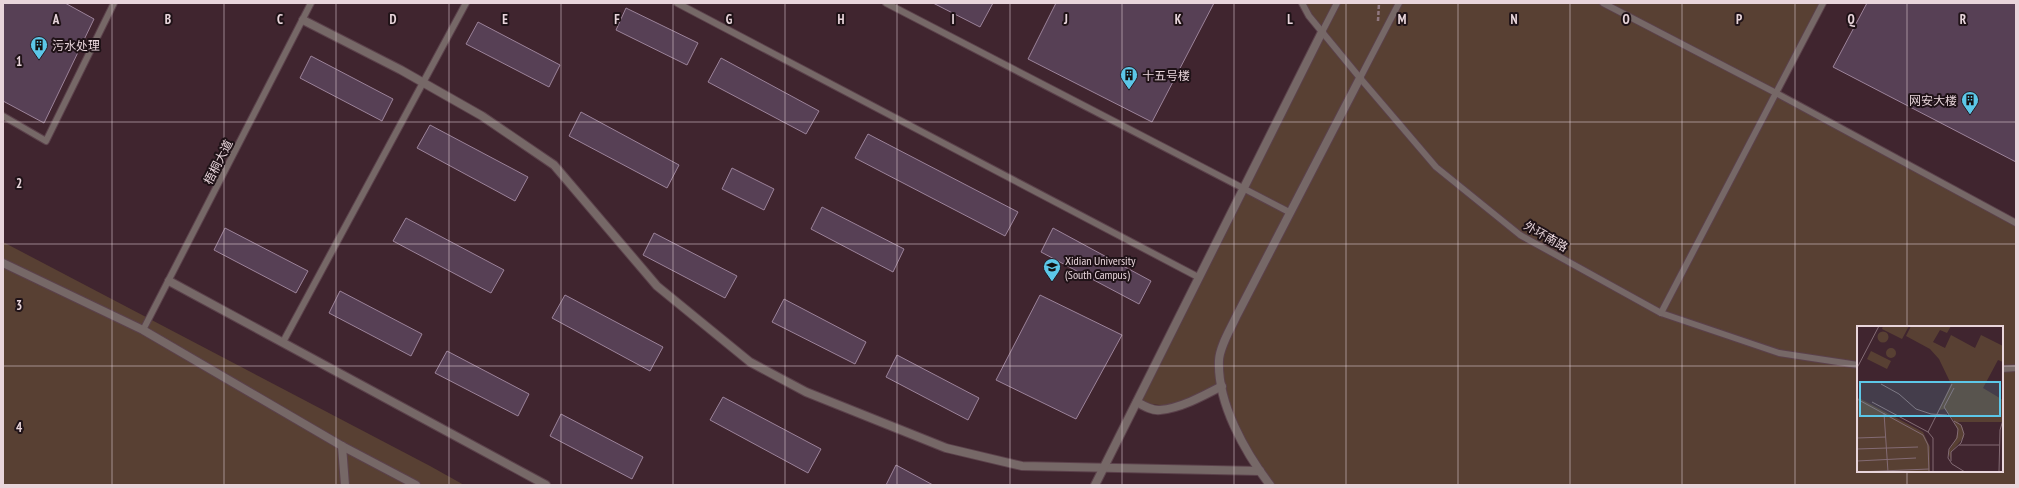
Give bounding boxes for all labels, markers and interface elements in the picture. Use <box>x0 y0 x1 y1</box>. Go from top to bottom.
text: A <box>52 11 60 28</box>
text: B <box>165 11 171 28</box>
text: C <box>277 11 283 28</box>
text: D <box>390 11 397 28</box>
text: E <box>502 11 508 28</box>
text: F <box>614 11 620 28</box>
text: G <box>726 11 733 28</box>
text: H <box>838 11 845 28</box>
text: I <box>951 11 955 28</box>
text: J <box>1063 11 1068 28</box>
text: K <box>1175 11 1182 28</box>
text: L <box>1287 11 1293 28</box>
text: M <box>1398 11 1407 28</box>
text: N <box>1510 11 1518 28</box>
text: O <box>1622 11 1630 28</box>
text: P <box>1736 11 1742 28</box>
text: Q <box>1847 11 1855 28</box>
text: R <box>1960 11 1967 28</box>
building icon: 污水处理 <box>29 35 49 60</box>
place label: 污水处理 <box>52 38 100 53</box>
text: 1 <box>16 53 22 70</box>
building icon: 十五号楼 <box>1119 65 1139 90</box>
place label: 十五号楼 <box>1142 68 1190 83</box>
building icon: 网安大楼 <box>1960 90 1980 115</box>
place label: 网安大楼 <box>1909 93 1957 108</box>
street label: 梧桐大道 <box>200 137 236 187</box>
text: 2 <box>16 175 22 192</box>
street label: 外环南路 <box>1521 218 1571 254</box>
place label: Xidian University (South Campus) <box>1065 253 1136 282</box>
school or university icon: Xidian University (South Campus) <box>1042 257 1062 282</box>
text: 3 <box>16 297 22 314</box>
inset map <box>1857 326 2003 472</box>
text: 4 <box>16 419 23 436</box>

